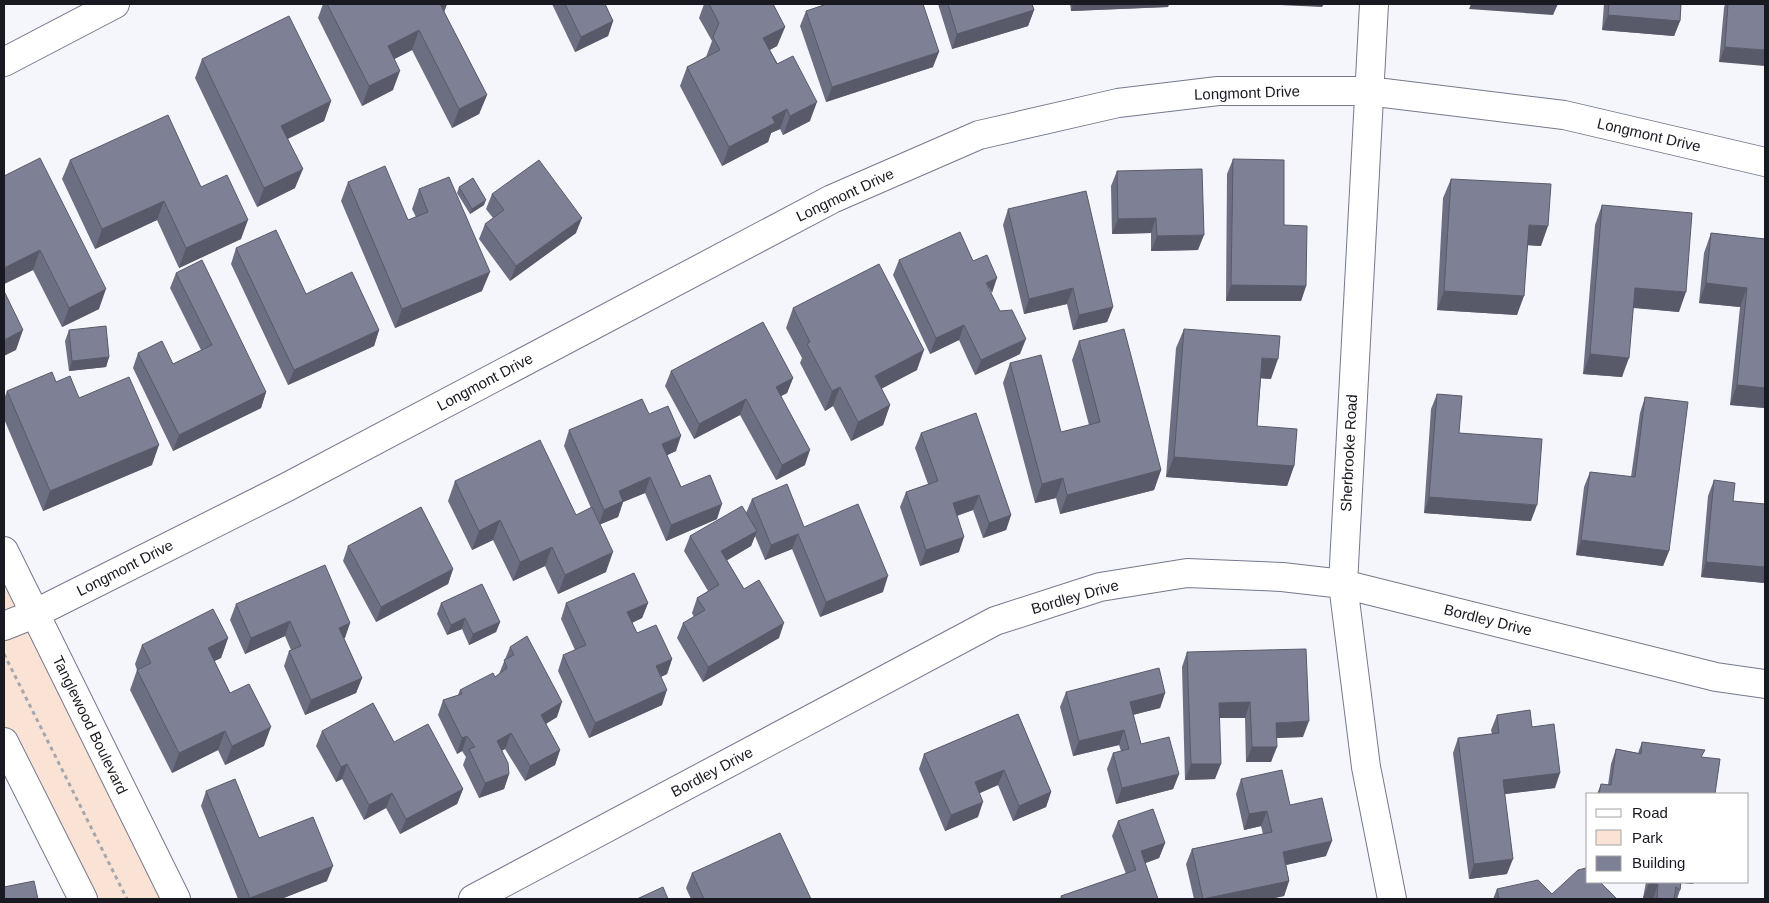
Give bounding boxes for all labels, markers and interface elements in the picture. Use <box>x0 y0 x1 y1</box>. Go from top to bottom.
street label: Longmont Drive <box>1194 82 1300 103</box>
street label: Longmont Drive <box>1596 114 1703 155</box>
street label: Longmont Drive <box>793 164 896 225</box>
street label: Longmont Drive <box>434 349 536 414</box>
street label: Sherbrooke Road <box>1337 394 1360 512</box>
street label: Longmont Drive <box>74 536 176 599</box>
street label: Bordley Drive <box>1029 576 1120 617</box>
street label: Bordley Drive <box>1442 600 1534 639</box>
street label: Tanglewood Boulevard <box>50 653 131 797</box>
street label: Bordley Drive <box>668 743 756 800</box>
legend <box>1586 793 1749 883</box>
text: Road <box>1632 804 1668 821</box>
text: Park <box>1632 829 1663 846</box>
text: Building <box>1632 854 1685 871</box>

